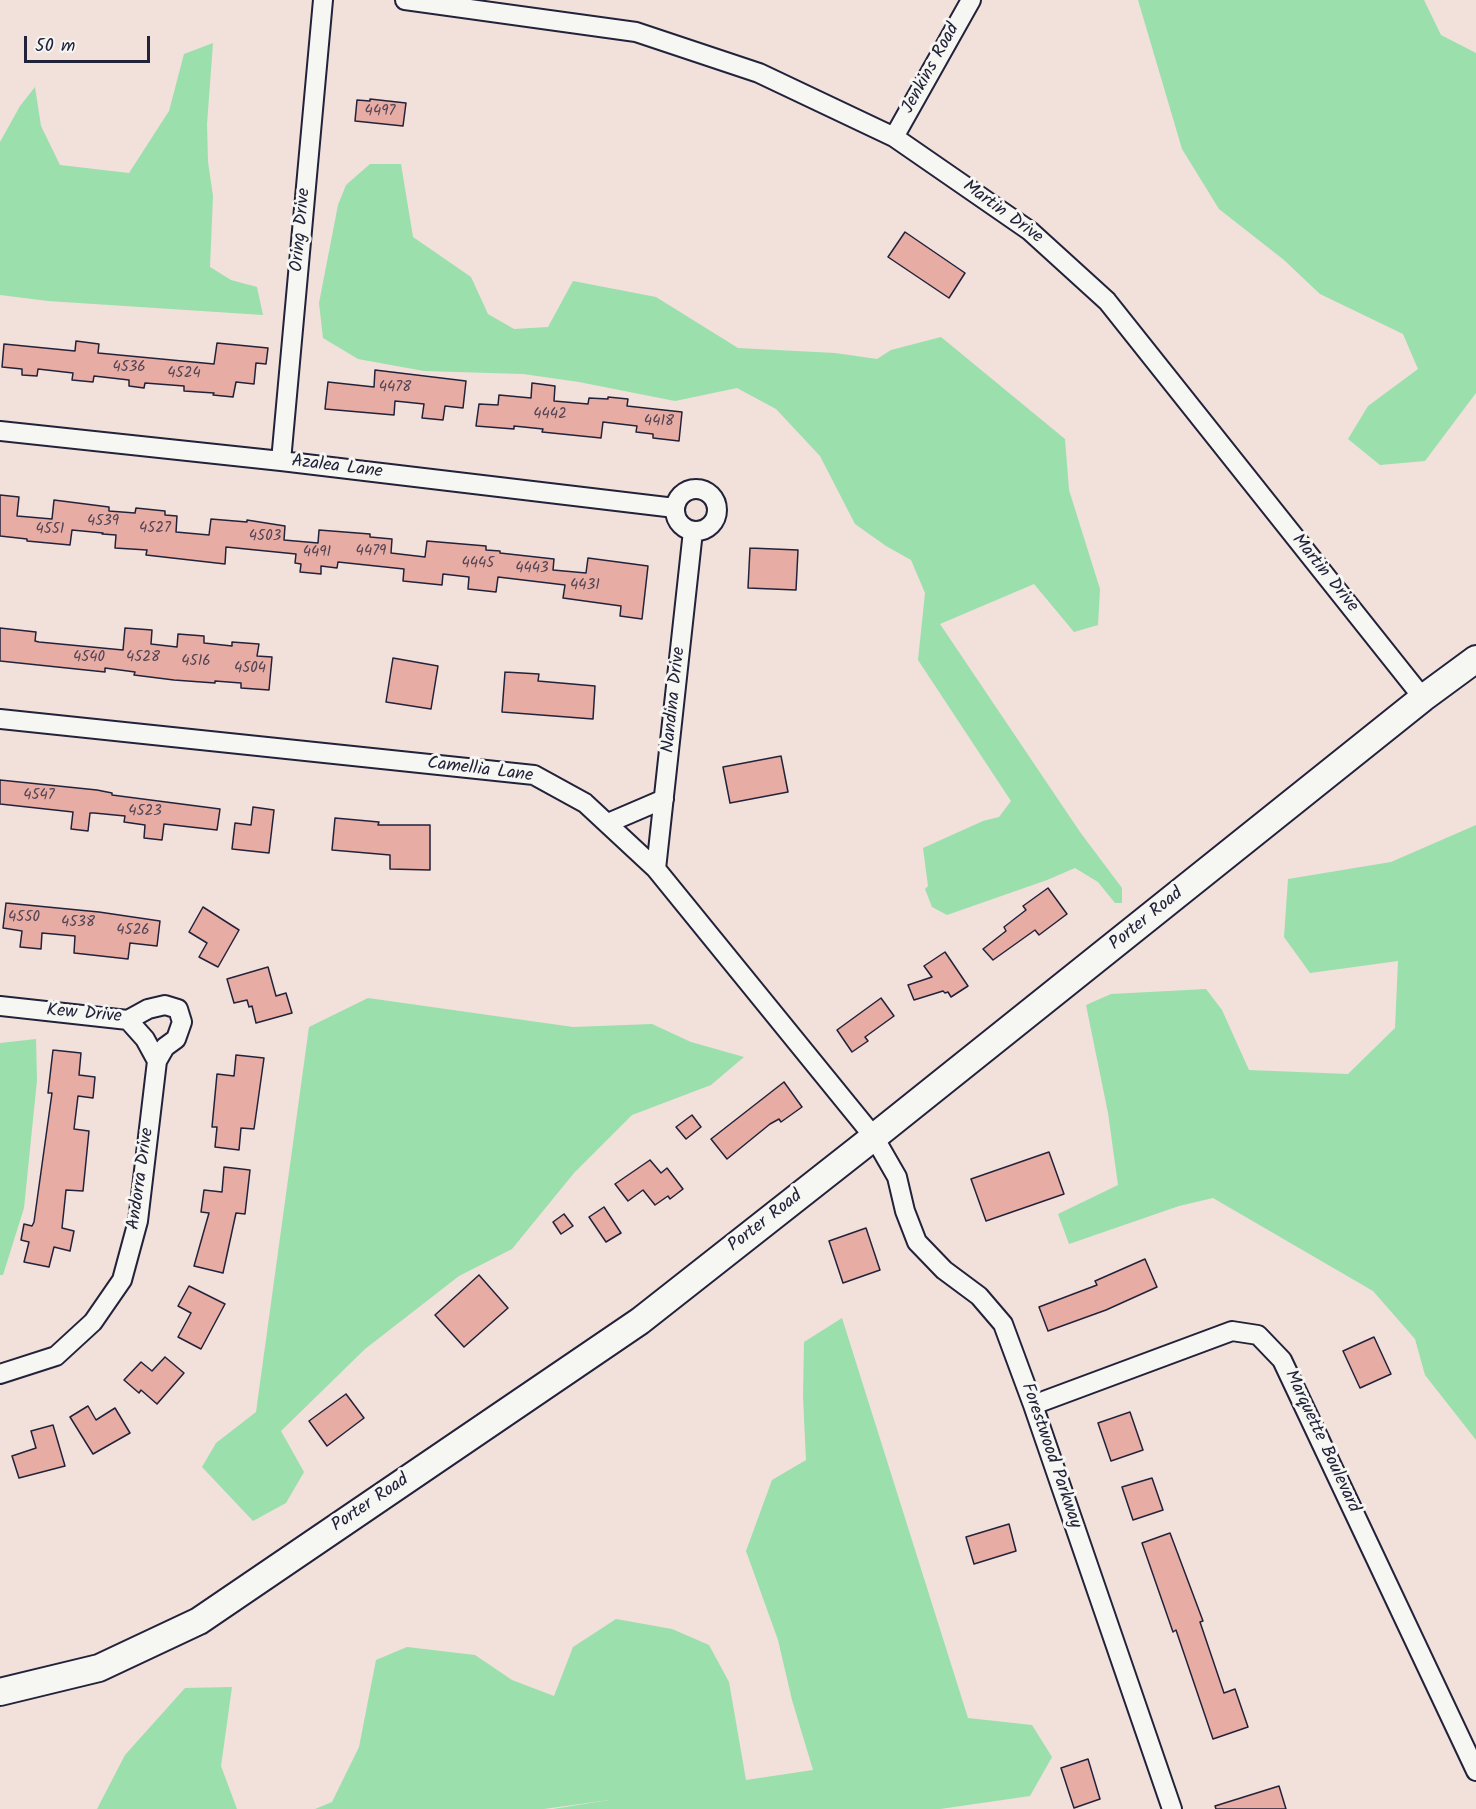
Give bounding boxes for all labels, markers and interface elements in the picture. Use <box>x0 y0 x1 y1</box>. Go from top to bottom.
street label: Jenkins Road <box>898 20 966 118</box>
scale bar <box>27 24 153 62</box>
text: 50 m <box>35 32 75 61</box>
house number: 4497 <box>365 103 395 121</box>
street label: Martin Drive <box>958 177 1046 249</box>
street label: Oring Drive <box>288 187 316 273</box>
house number: 4536 <box>112 359 146 377</box>
house number: 4524 <box>167 365 201 383</box>
house number: 4478 <box>379 379 411 397</box>
house number: 4442 <box>533 406 567 424</box>
house number: 4418 <box>644 413 674 431</box>
street label: Azalea Lane <box>290 452 384 484</box>
house number: 4539 <box>87 513 119 531</box>
house number: 4527 <box>139 520 171 538</box>
house number: 4551 <box>35 521 65 539</box>
house number: 4503 <box>249 528 281 546</box>
street label: Martin Drive <box>1286 531 1362 617</box>
house number: 4479 <box>356 543 386 561</box>
house number: 4491 <box>303 544 331 562</box>
house number: 4445 <box>462 555 494 573</box>
house number: 4443 <box>515 560 549 578</box>
house number: 4431 <box>570 577 600 595</box>
street label: Nandina Drive <box>659 646 691 754</box>
house number: 4540 <box>73 649 105 667</box>
house number: 4528 <box>126 649 160 667</box>
house number: 4516 <box>181 653 211 671</box>
house number: 4504 <box>234 660 266 678</box>
street label: Camellia Lane <box>426 754 534 788</box>
house number: 4547 <box>23 787 55 805</box>
house number: 4523 <box>128 803 162 821</box>
street label: Porter Road <box>1106 884 1188 956</box>
house number: 4550 <box>8 909 40 927</box>
house number: 4538 <box>61 914 95 932</box>
house number: 4526 <box>116 922 150 940</box>
street label: Kew Drive <box>45 1001 123 1029</box>
street label: Andorra Drive <box>124 1127 160 1231</box>
street label: Porter Road <box>725 1186 807 1258</box>
street label: Marquette Boulevard <box>1278 1367 1364 1517</box>
street label: Forestwood Parkway <box>1015 1380 1085 1532</box>
street label: Porter Road <box>328 1470 414 1538</box>

